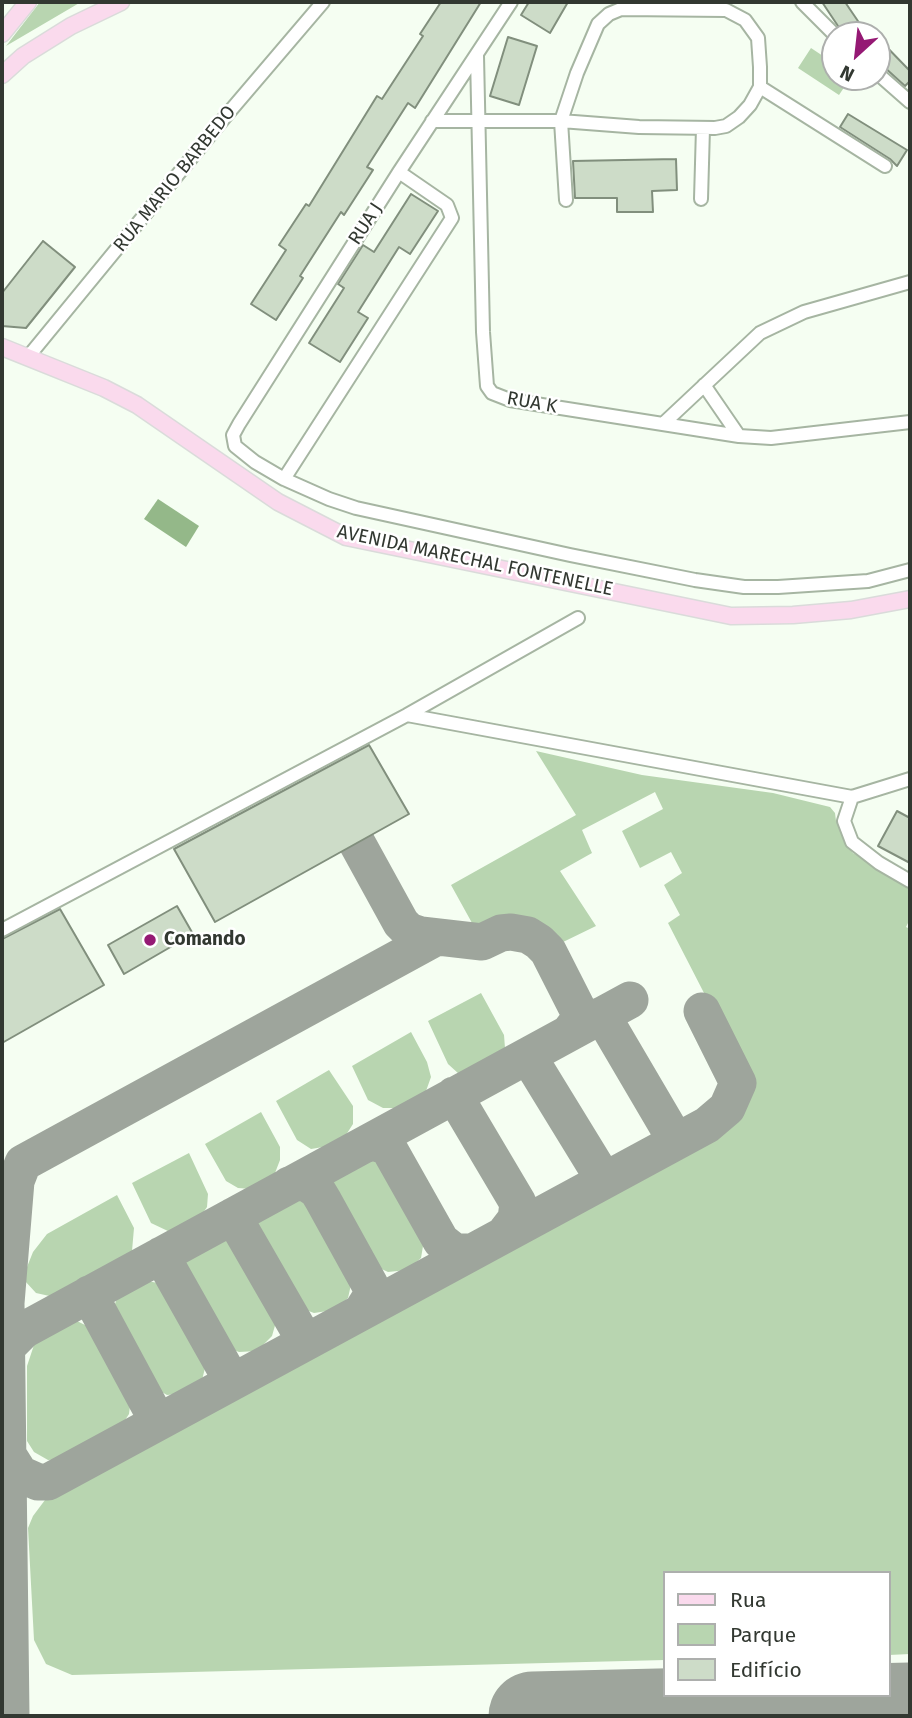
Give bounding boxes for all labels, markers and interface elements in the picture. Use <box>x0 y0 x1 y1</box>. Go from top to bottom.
north arrow <box>821 21 891 91</box>
text: N <box>836 60 858 86</box>
street label: RUA MARIO BARBEDO <box>109 101 241 257</box>
street label: RUA J <box>344 199 388 249</box>
street label: RUA K <box>505 387 559 419</box>
street label: AVENIDA MARECHAL FONTENELLE <box>335 521 615 601</box>
place label: Comando <box>164 929 246 951</box>
marker: Comando <box>142 932 158 948</box>
legend <box>664 1571 891 1697</box>
text: Rua <box>730 1587 766 1613</box>
text: Parque <box>730 1622 796 1648</box>
text: Edifício <box>730 1657 802 1683</box>

